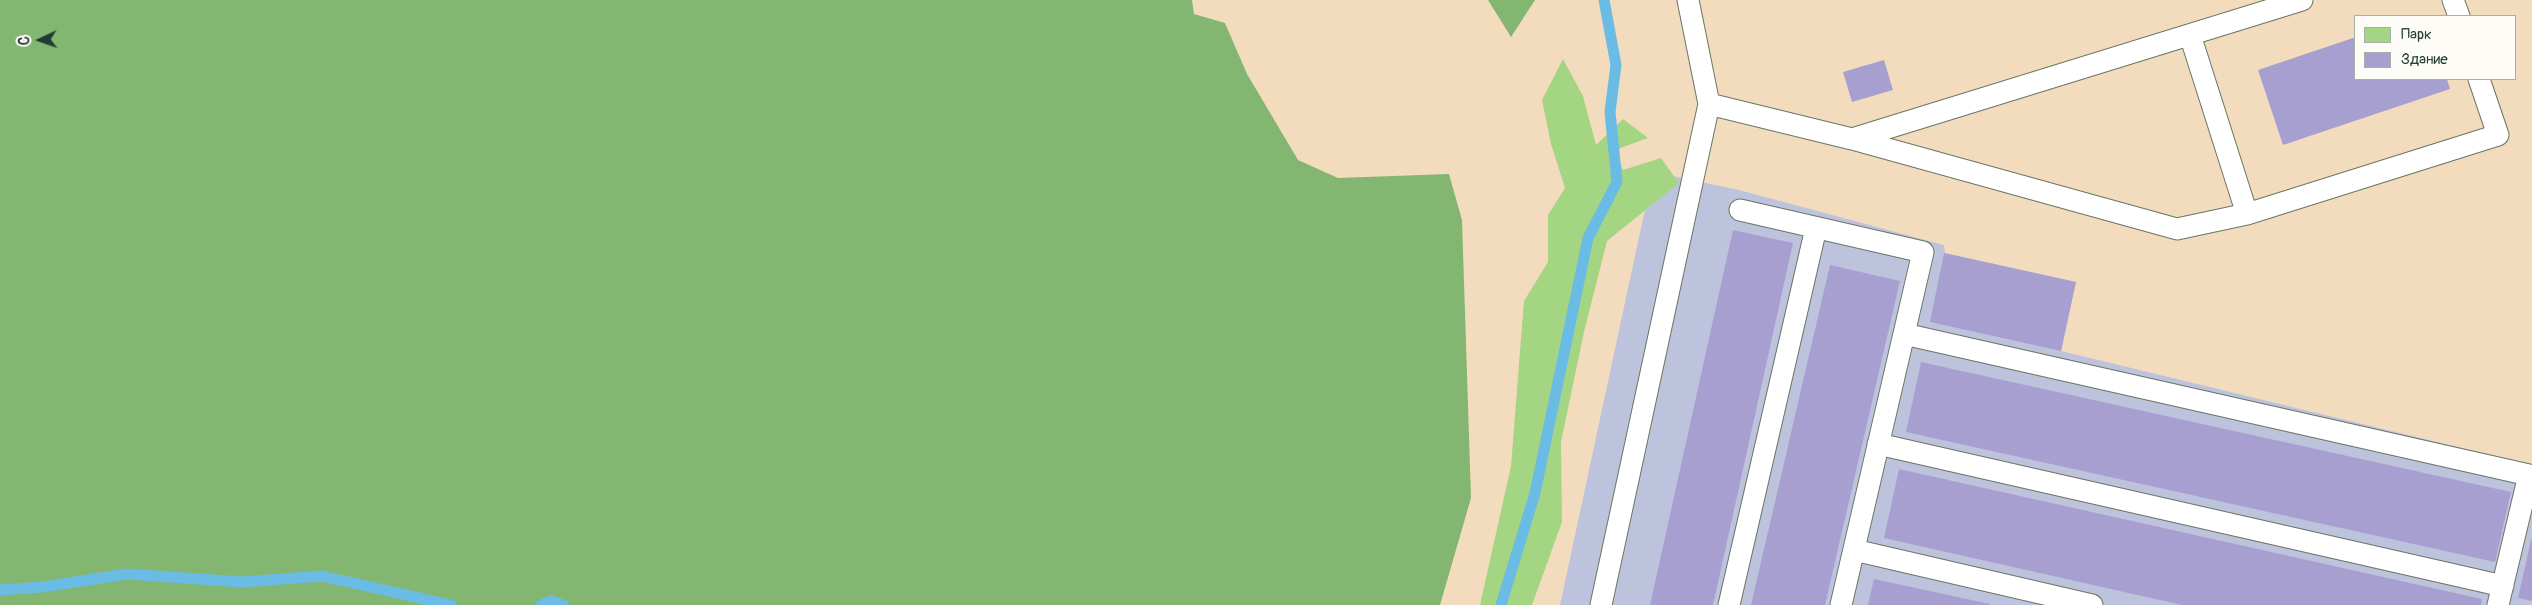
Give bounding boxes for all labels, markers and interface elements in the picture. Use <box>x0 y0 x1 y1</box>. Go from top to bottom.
north arrow <box>15 15 65 65</box>
legend <box>2354 15 2517 80</box>
text: Парк <box>2401 25 2432 44</box>
text: С <box>16 36 33 46</box>
text: Здание <box>2401 50 2448 69</box>

